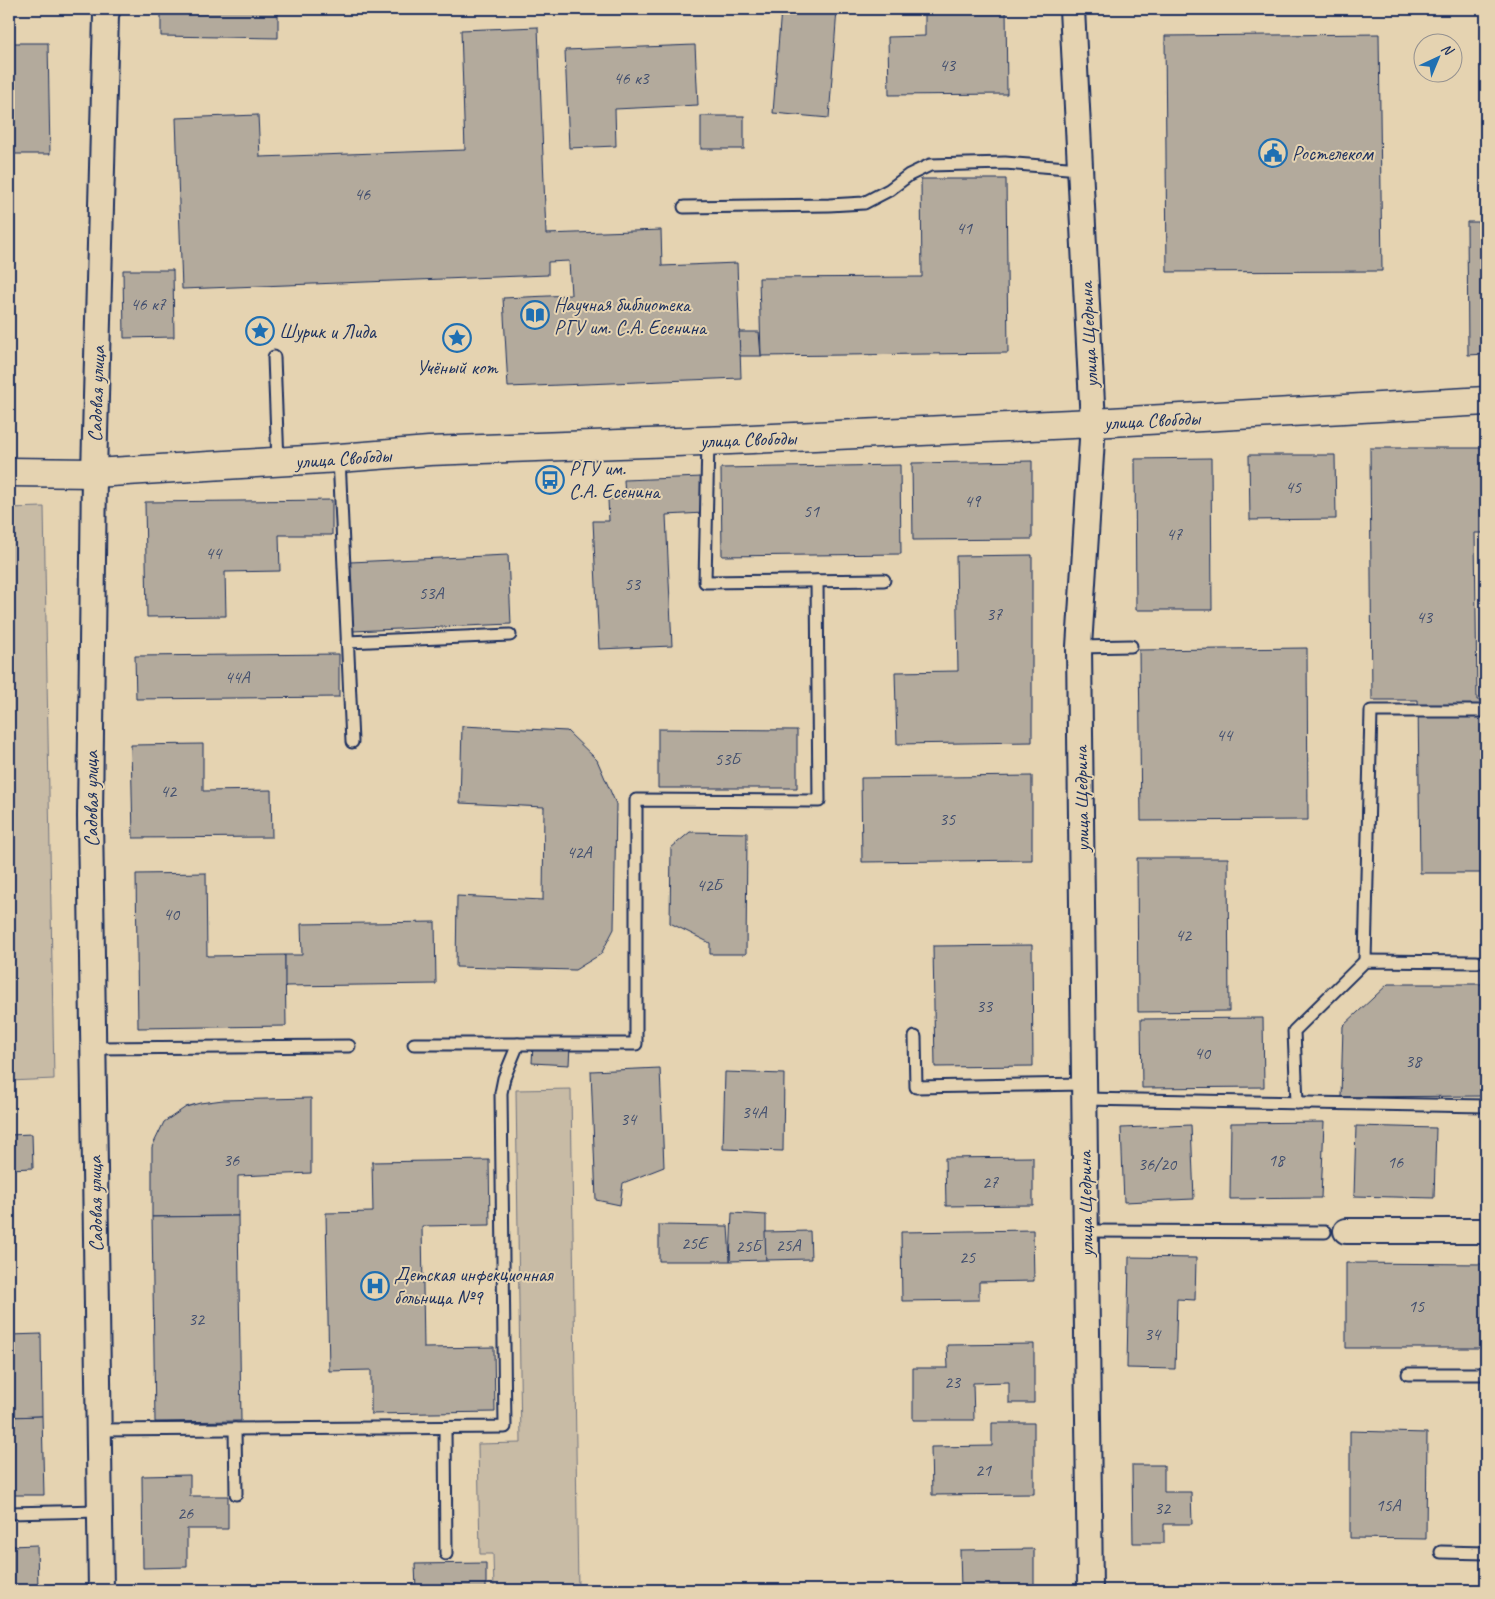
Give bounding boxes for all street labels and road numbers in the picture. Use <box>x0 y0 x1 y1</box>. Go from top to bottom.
street label: улица Щедрина <box>1073 280 1104 389</box>
street label: Садовая улица <box>82 344 111 442</box>
street label: улица Свободы <box>1102 405 1202 436</box>
street label: улица Свободы <box>699 425 798 454</box>
street label: улица Свободы <box>293 443 393 474</box>
street label: улица Щедрина <box>1068 744 1095 853</box>
street label: Садовая улица <box>79 750 104 847</box>
street label: улица Щедрина <box>1072 1149 1099 1258</box>
street label: Садовая улица <box>82 1155 109 1252</box>

